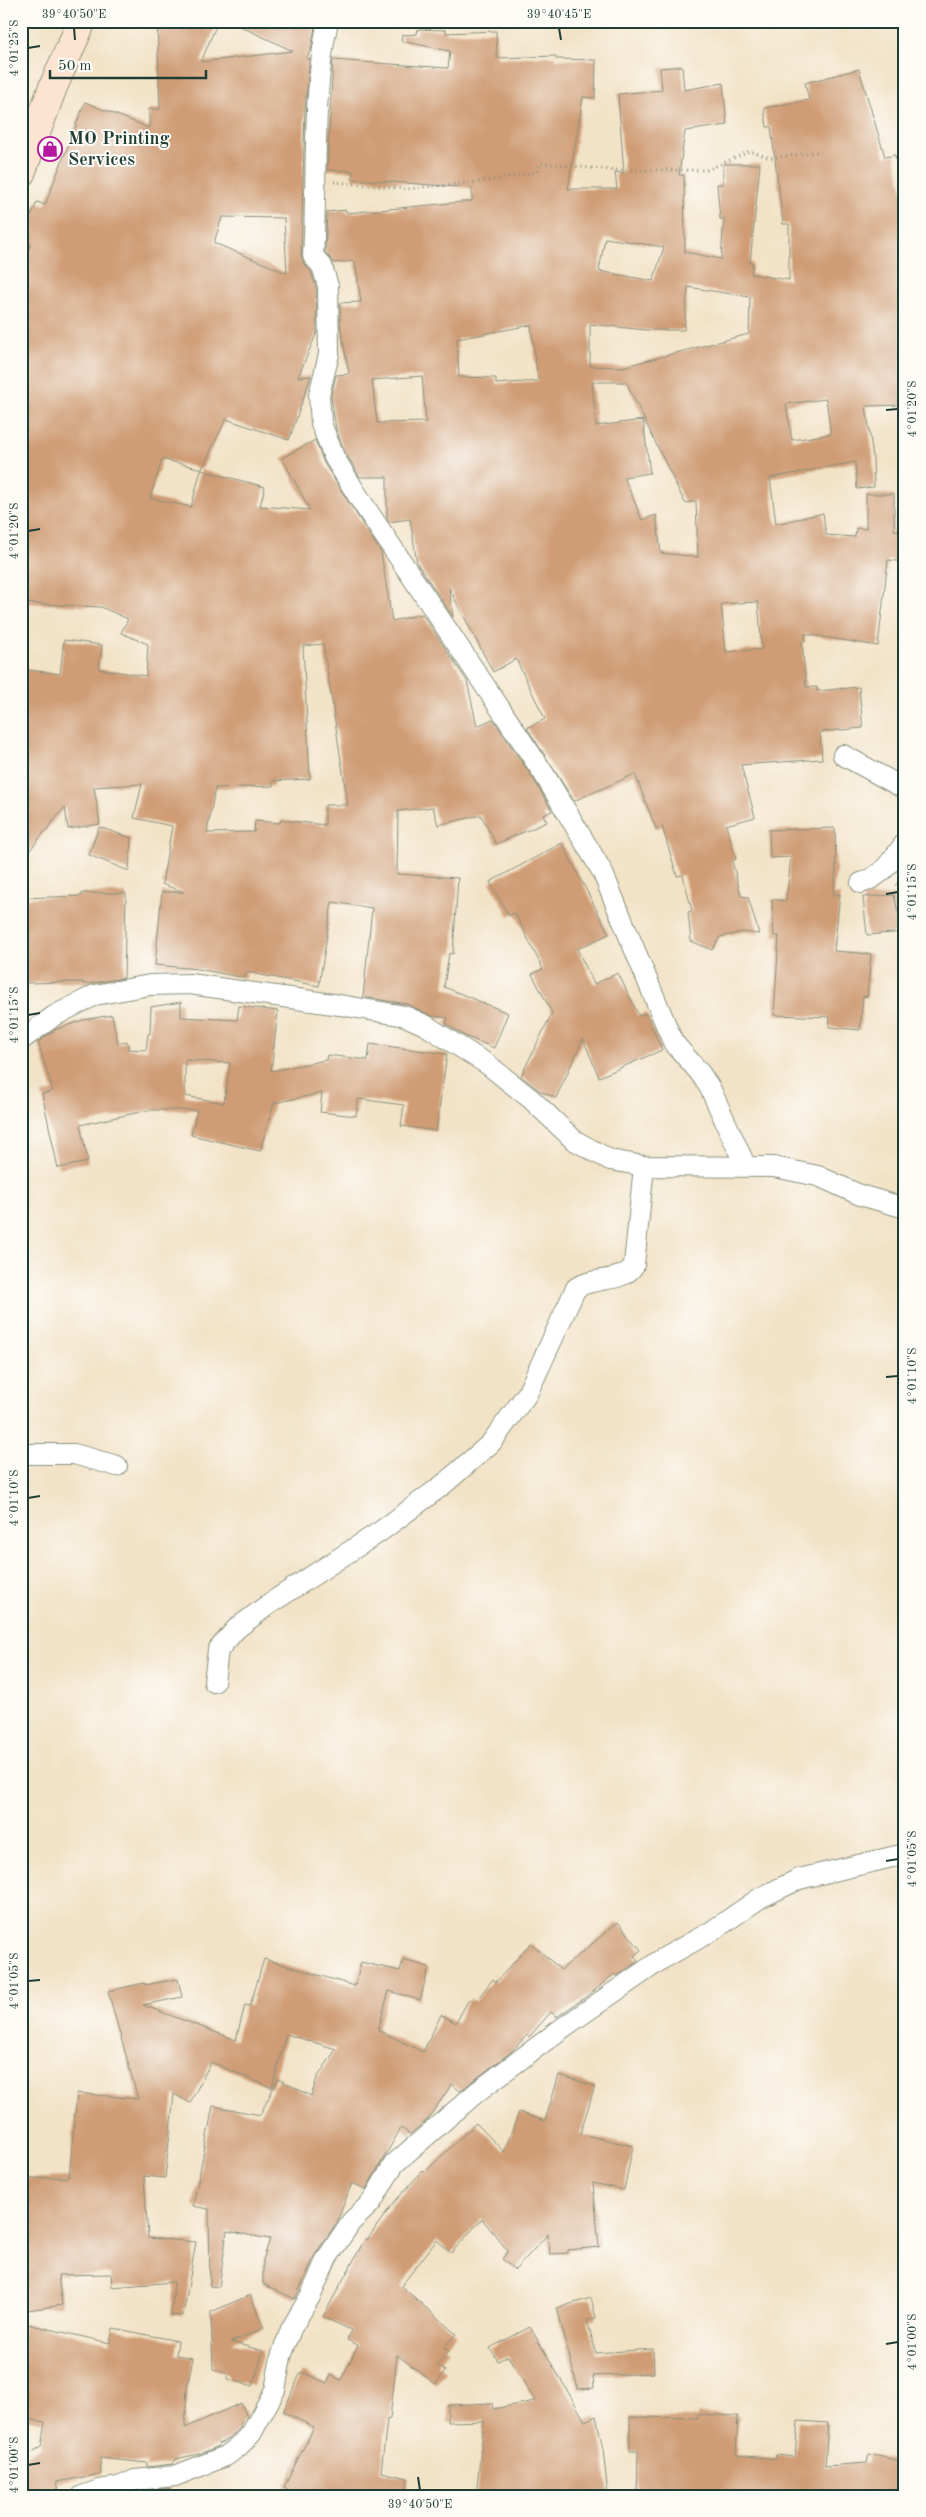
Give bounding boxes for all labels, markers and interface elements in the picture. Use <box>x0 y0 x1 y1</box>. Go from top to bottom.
text: 39°40'50"E <box>42 8 106 21</box>
text: 39°40'45"E <box>527 8 591 21</box>
text: 4°01'25"S <box>8 20 21 76</box>
scale bar <box>50 48 206 80</box>
text: 50 m <box>58 59 92 74</box>
place label: MO Printing Services <box>68 130 170 169</box>
shop icon: MO Printing Services <box>37 136 63 162</box>
text: 4°01'20"S <box>907 381 919 437</box>
text: 4°01'20"S <box>9 503 21 559</box>
text: 4°01'15"S <box>906 864 919 920</box>
text: 4°01'15"S <box>8 987 21 1043</box>
text: 4°01'10"S <box>907 1348 919 1404</box>
text: 4°01'10"S <box>9 1470 21 1526</box>
text: 4°01'05"S <box>906 1831 919 1887</box>
text: 4°01'05"S <box>8 1953 21 2009</box>
text: 4°01'00"S <box>907 2314 919 2370</box>
text: 4°01'00"S <box>9 2437 21 2493</box>
text: 39°40'50"E <box>388 2498 452 2511</box>

